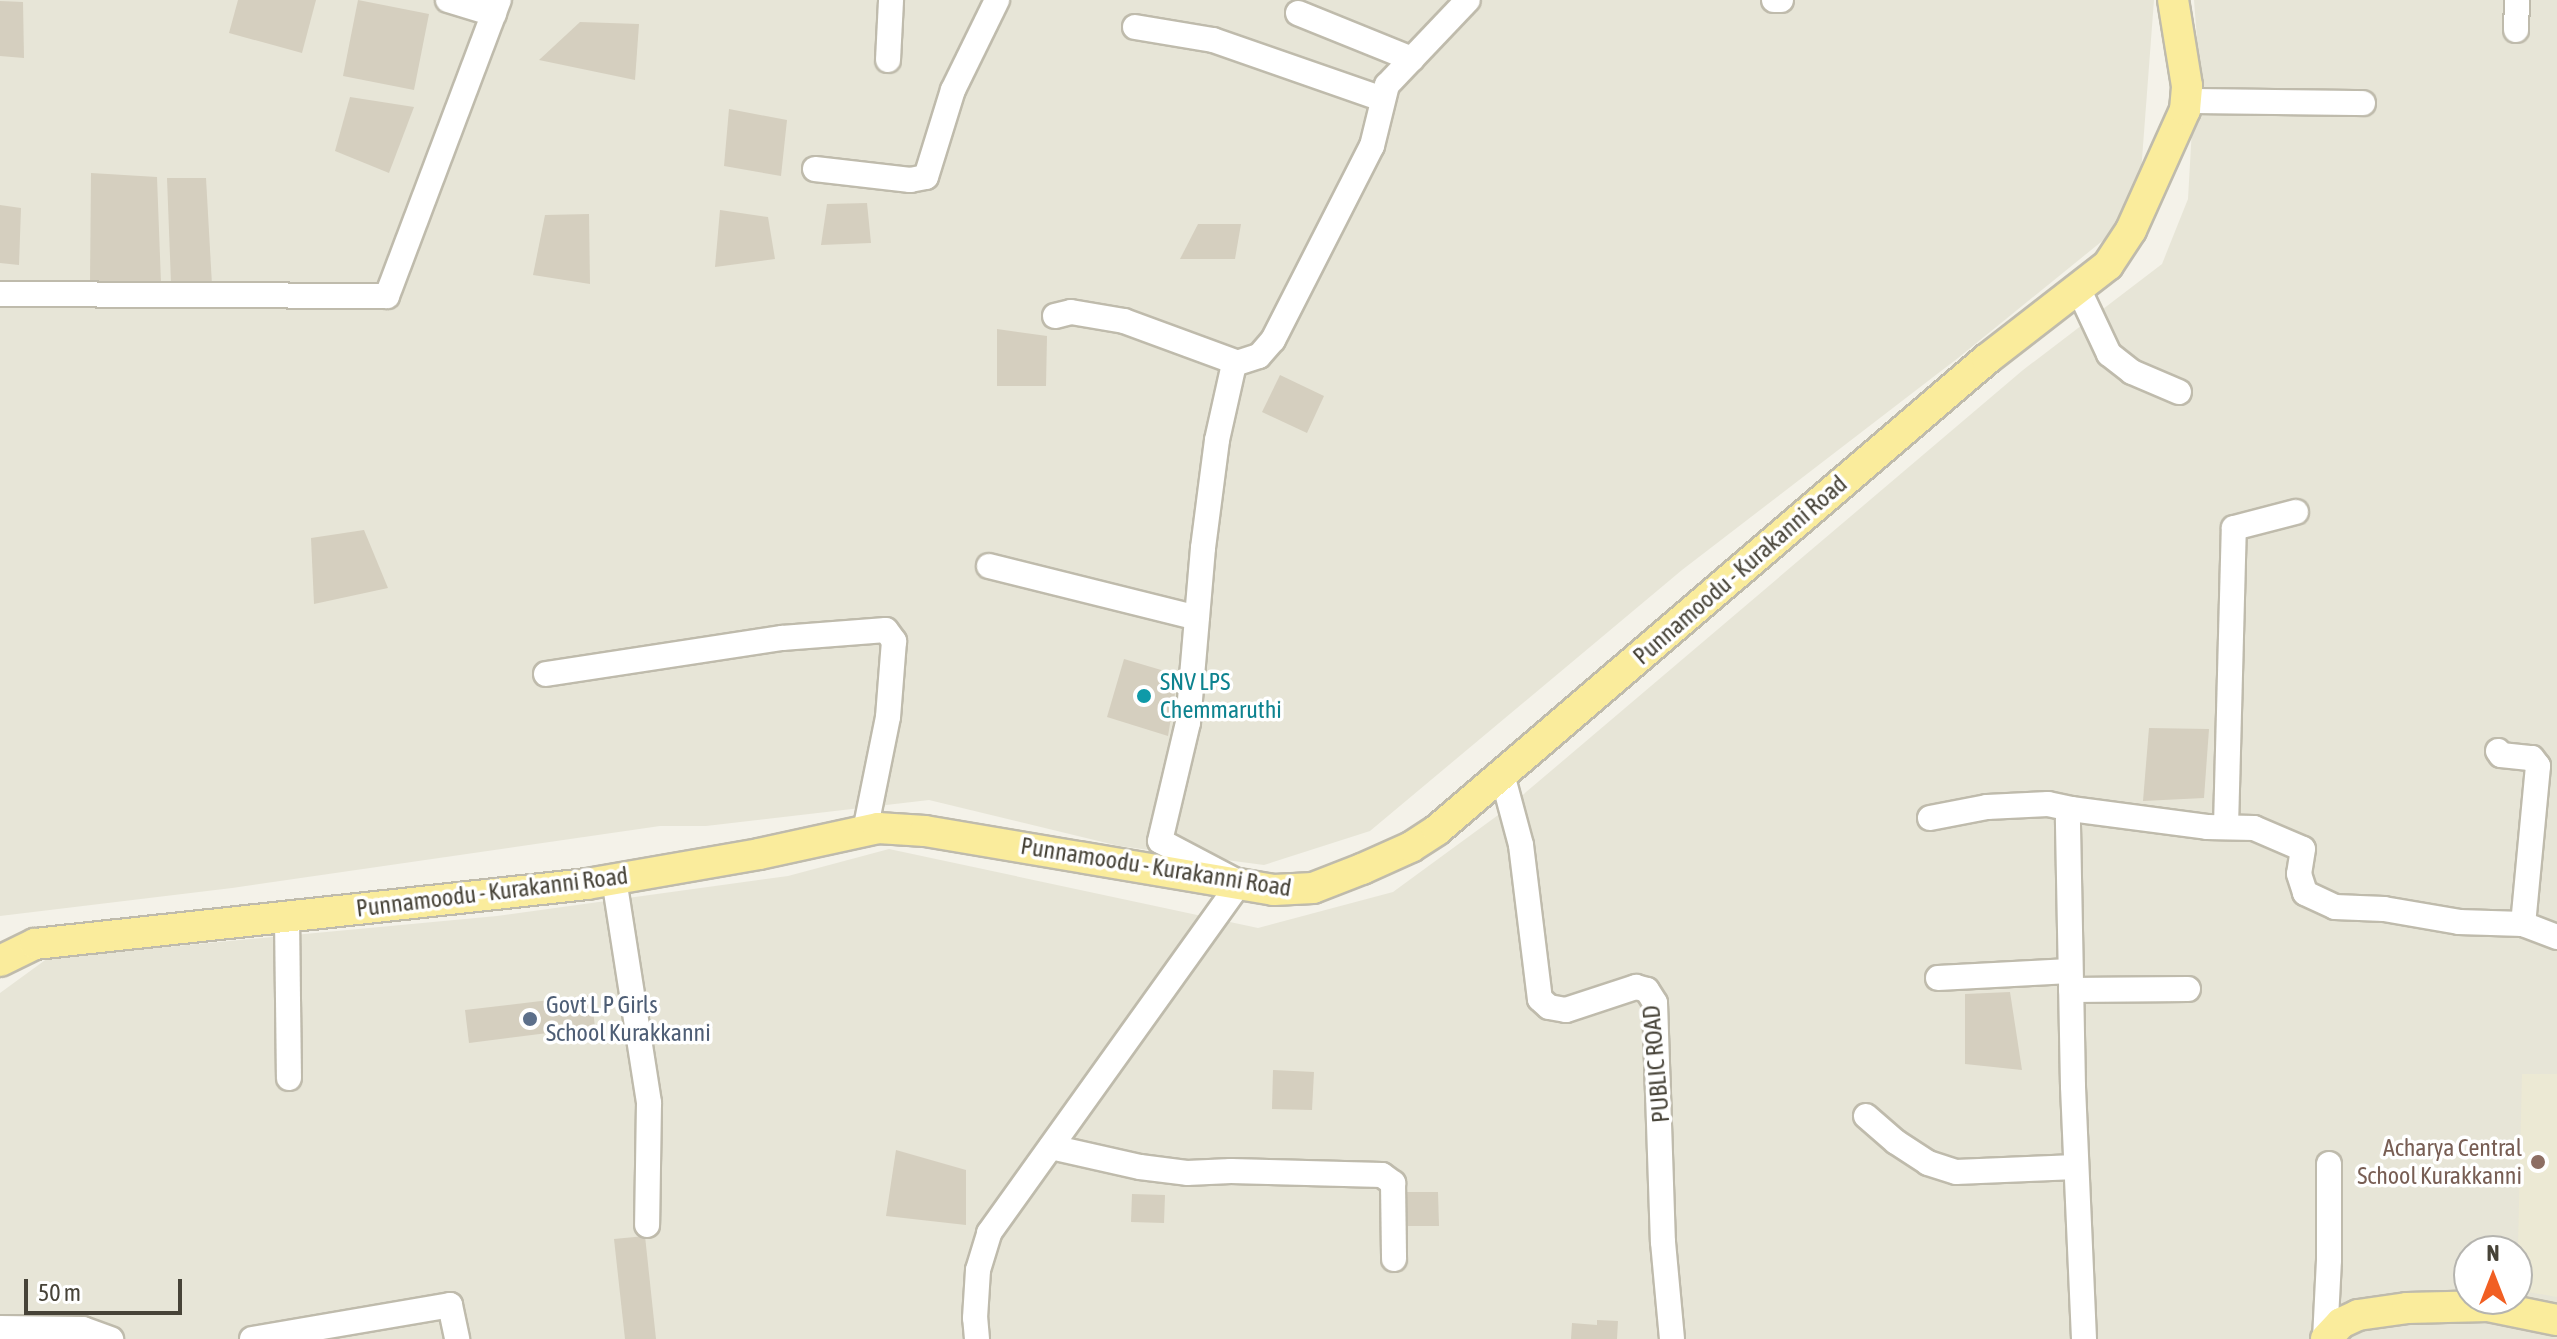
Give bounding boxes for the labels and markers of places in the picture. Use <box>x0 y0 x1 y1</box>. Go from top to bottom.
place label: SNV LPS Chemmaruthi <box>1160 668 1282 724</box>
marker: SNV LPS Chemmaruthi <box>1135 687 1153 705</box>
place label: Govt L P Girls School Kurakkanni <box>546 991 711 1047</box>
marker: Govt L P Girls School Kurakkanni <box>521 1010 539 1028</box>
place label: Acharya Central School Kurakkanni <box>2357 1134 2522 1190</box>
marker: Acharya Central School Kurakkanni <box>2529 1153 2547 1171</box>

